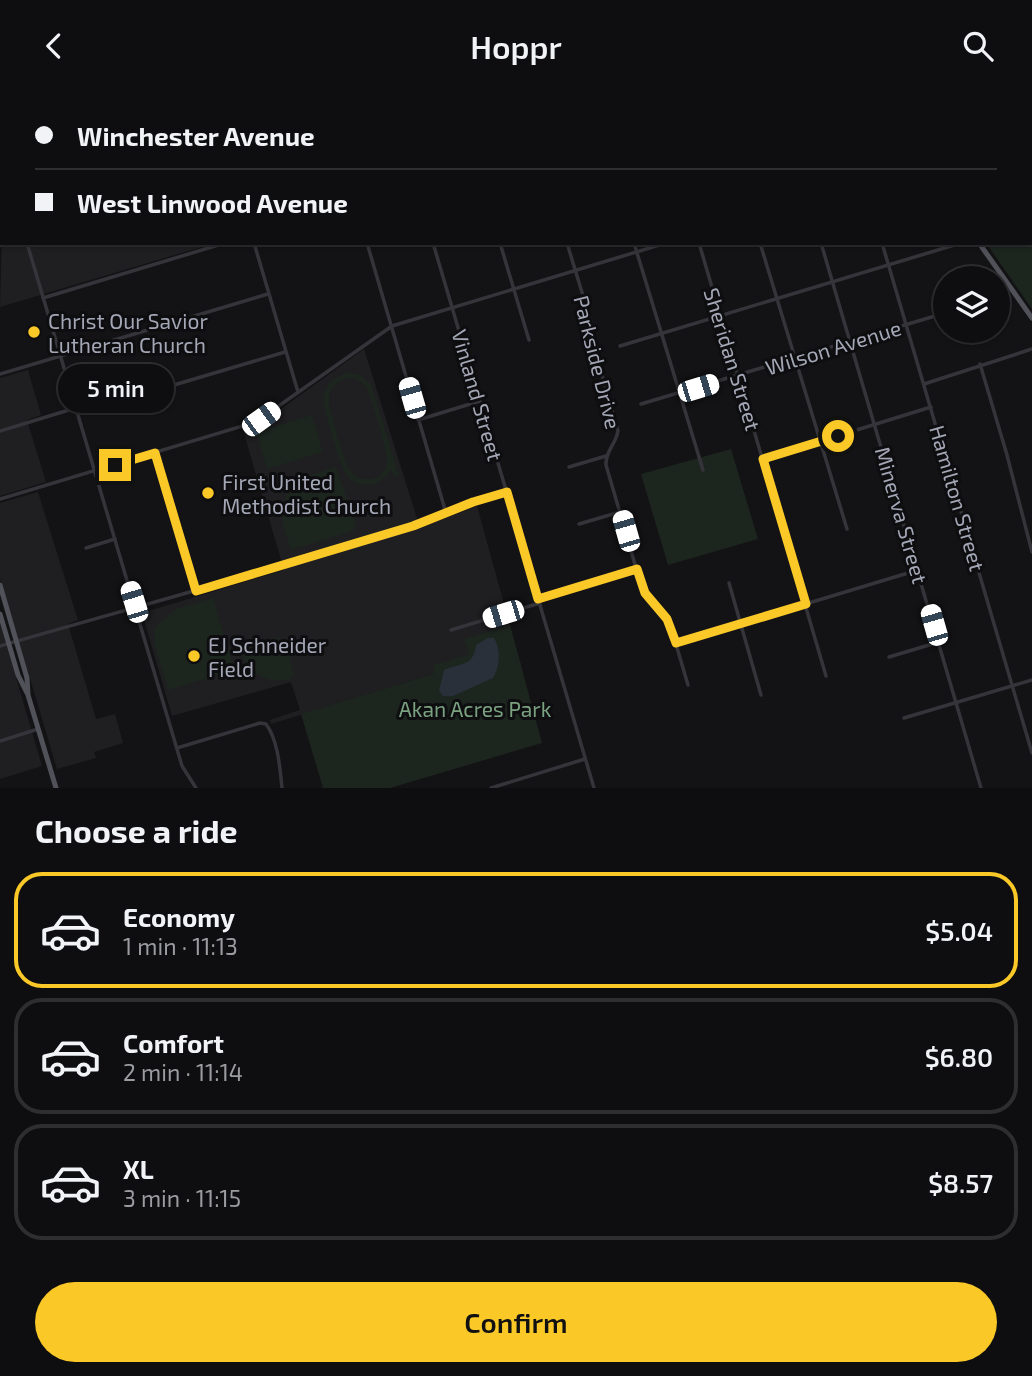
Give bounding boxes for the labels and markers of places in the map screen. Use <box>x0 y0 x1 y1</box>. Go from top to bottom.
place label: Christ Our Savior Lutheran Church <box>48 308 208 357</box>
marker: Christ Our Savior Lutheran Church <box>26 324 42 340</box>
place label: First United Methodist Church <box>222 469 391 518</box>
marker: First United Methodist Church <box>200 485 216 501</box>
place label: EJ Schneider Field <box>208 632 327 681</box>
marker: EJ Schneider Field <box>186 648 202 664</box>

